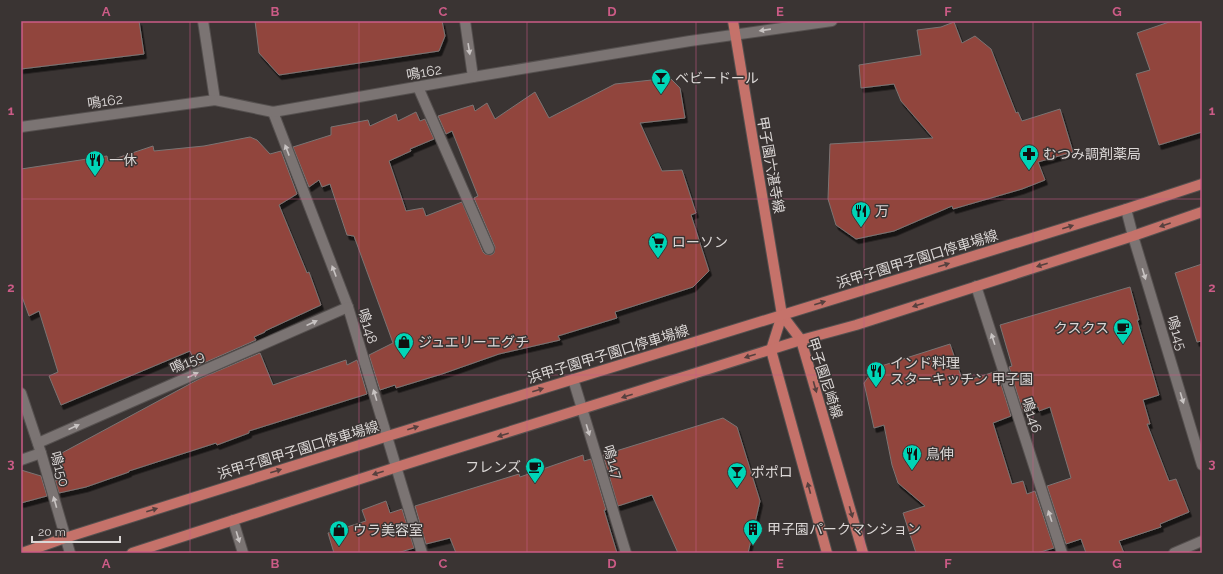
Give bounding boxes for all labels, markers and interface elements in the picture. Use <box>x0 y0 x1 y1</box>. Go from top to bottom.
text: A <box>102 4 111 19</box>
text: B <box>271 4 280 19</box>
text: C <box>439 4 448 19</box>
text: D <box>607 4 617 19</box>
text: E <box>776 4 784 19</box>
text: F <box>944 4 952 19</box>
text: G <box>1112 4 1122 19</box>
one-way arrow <box>759 27 771 33</box>
one-way arrow <box>466 43 472 55</box>
street label: 鳴162 <box>405 61 443 83</box>
bar icon: ベビードール <box>650 67 672 95</box>
place label: ベビードール <box>675 70 759 86</box>
street label: 鳴162 <box>86 91 124 111</box>
text: 1 <box>8 103 15 118</box>
text: 1 <box>1209 103 1216 118</box>
street label: 甲子園六湛寺線 <box>755 115 787 215</box>
pharmacy icon: むつみ調剤薬局 <box>1018 143 1040 171</box>
one-way arrow <box>284 144 290 156</box>
place label: むつみ調剤薬局 <box>1043 146 1141 162</box>
restaurant icon: 一休 <box>84 149 106 177</box>
place label: 一休 <box>109 152 137 168</box>
restaurant icon: 万 <box>850 200 872 228</box>
place label: 万 <box>875 203 889 219</box>
one-way arrow <box>1159 222 1171 228</box>
one-way arrow <box>1062 224 1074 230</box>
street label: 浜甲子園甲子園口停車場線 <box>834 227 1000 291</box>
supermarket icon: ローソン <box>647 231 669 259</box>
place label: ローソン <box>672 234 728 250</box>
one-way arrow <box>938 262 950 268</box>
one-way arrow <box>1035 262 1047 268</box>
one-way arrow <box>331 265 337 277</box>
one-way arrow <box>1141 268 1147 280</box>
text: 2 <box>7 280 15 295</box>
text: 2 <box>1208 280 1216 295</box>
one-way arrow <box>814 300 826 306</box>
one-way arrow <box>911 302 923 308</box>
street label: 鳴148 <box>355 306 381 346</box>
street label: 鳴145 <box>1164 314 1190 353</box>
cafe icon: クスクス <box>1112 317 1134 345</box>
one-way arrow <box>306 320 317 326</box>
place label: クスクス <box>1054 320 1109 336</box>
street label: 浜甲子園甲子園口停車場線 <box>525 322 691 386</box>
shop icon: ジュエリーエグチ <box>393 331 415 359</box>
one-way arrow <box>990 333 996 345</box>
place label: ジュエリーエグチ <box>418 334 529 350</box>
street label: 甲子園尼崎線 <box>804 336 846 420</box>
street label: 鳴159 <box>167 347 207 377</box>
one-way arrow <box>744 353 756 359</box>
place label: インド料理 スターキッチン 甲子園 <box>890 355 1034 387</box>
restaurant icon: インド料理 スターキッチン 甲子園 <box>865 360 887 388</box>
one-way arrow <box>187 372 198 378</box>
one-way arrow <box>812 382 818 394</box>
one-way arrow <box>532 387 544 393</box>
one-way arrow <box>372 389 378 401</box>
one-way arrow <box>1179 392 1185 404</box>
one-way arrow <box>620 393 632 399</box>
street label: 鳴146 <box>1019 395 1045 435</box>
street label: 浜甲子園甲子園口停車場線 <box>215 418 381 482</box>
one-way arrow <box>68 424 80 430</box>
one-way arrow <box>585 424 591 436</box>
one-way arrow <box>408 425 420 431</box>
one-way arrow <box>496 432 508 438</box>
street label: 鳴147 <box>600 443 626 482</box>
restaurant icon: 鳥伸 <box>901 443 923 471</box>
place label: 鳥伸 <box>926 446 954 462</box>
street label: 鳴150 <box>47 449 73 489</box>
text: 3 <box>7 456 15 471</box>
cafe icon: フレンズ <box>524 456 546 484</box>
text: 3 <box>1208 456 1216 471</box>
place label: フレンズ <box>465 459 521 475</box>
bar icon: ポポロ <box>726 461 748 489</box>
place label: ポポロ <box>751 464 793 480</box>
one-way arrow <box>270 468 282 474</box>
one-way arrow <box>372 470 384 476</box>
one-way arrow <box>806 482 812 494</box>
one-way arrow <box>52 496 58 508</box>
one-way arrow <box>848 506 854 518</box>
one-way arrow <box>146 507 158 513</box>
one-way arrow <box>1047 510 1053 522</box>
scale bar <box>32 518 120 544</box>
building icon: 甲子園パークマンション <box>742 518 764 546</box>
shop icon: ウラ美容室 <box>328 519 350 547</box>
place label: 甲子園パークマンション <box>767 521 921 537</box>
place label: ウラ美容室 <box>353 522 423 538</box>
text: 20 m <box>38 525 66 539</box>
one-way arrow <box>235 531 241 543</box>
text: A <box>102 556 111 571</box>
text: B <box>271 556 280 571</box>
text: C <box>439 556 448 571</box>
text: D <box>607 556 617 571</box>
text: E <box>776 556 784 571</box>
text: F <box>944 556 952 571</box>
text: G <box>1112 556 1122 571</box>

